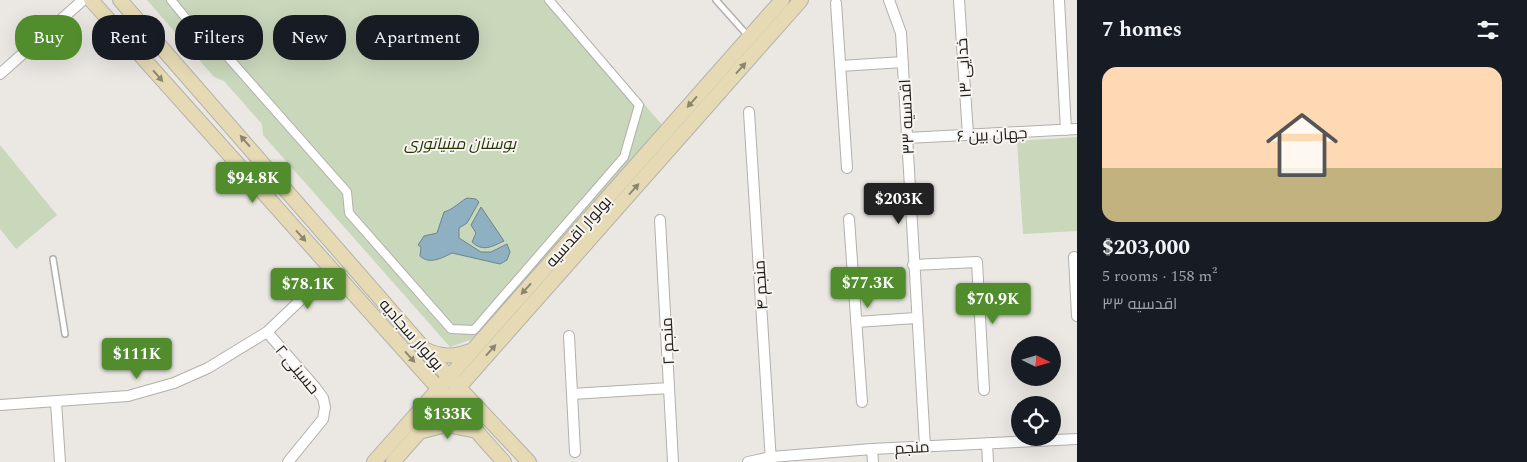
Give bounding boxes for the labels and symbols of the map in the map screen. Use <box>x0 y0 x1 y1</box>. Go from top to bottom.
street label: خدایی ۱۳ <box>950 37 978 99</box>
one-way arrow <box>736 61 747 74</box>
one-way arrow <box>152 70 163 82</box>
street label: اقدسیه ۳۳ <box>893 79 921 155</box>
one-way arrow <box>686 95 698 107</box>
street label: جهان بین ۶ <box>956 121 1028 149</box>
park label: بوستان مینیاتوری <box>404 132 517 156</box>
one-way arrow <box>239 134 250 147</box>
pin: $94.8K <box>212 162 294 204</box>
pin: $203K <box>864 182 934 225</box>
one-way arrow <box>628 183 639 196</box>
street label: بولوار اقدسیه <box>540 190 618 273</box>
one-way arrow <box>295 230 307 242</box>
street label: منجم ۴ <box>747 259 775 311</box>
pin: $77.3K <box>827 266 909 309</box>
pin: $78.1K <box>267 268 349 310</box>
one-way arrow <box>520 282 532 294</box>
pin: $70.9K <box>952 282 1034 325</box>
street label: بولوار سجادیه <box>373 293 449 376</box>
street label: منجم ۲ <box>655 317 681 365</box>
north arrow <box>1011 336 1061 386</box>
pin: $111K <box>102 338 172 380</box>
street label: حسینی ۲ <box>269 339 325 400</box>
one-way arrow <box>485 344 497 356</box>
one-way arrow <box>404 351 416 363</box>
pin: $133K <box>413 398 483 440</box>
street label: منجم <box>894 435 930 461</box>

